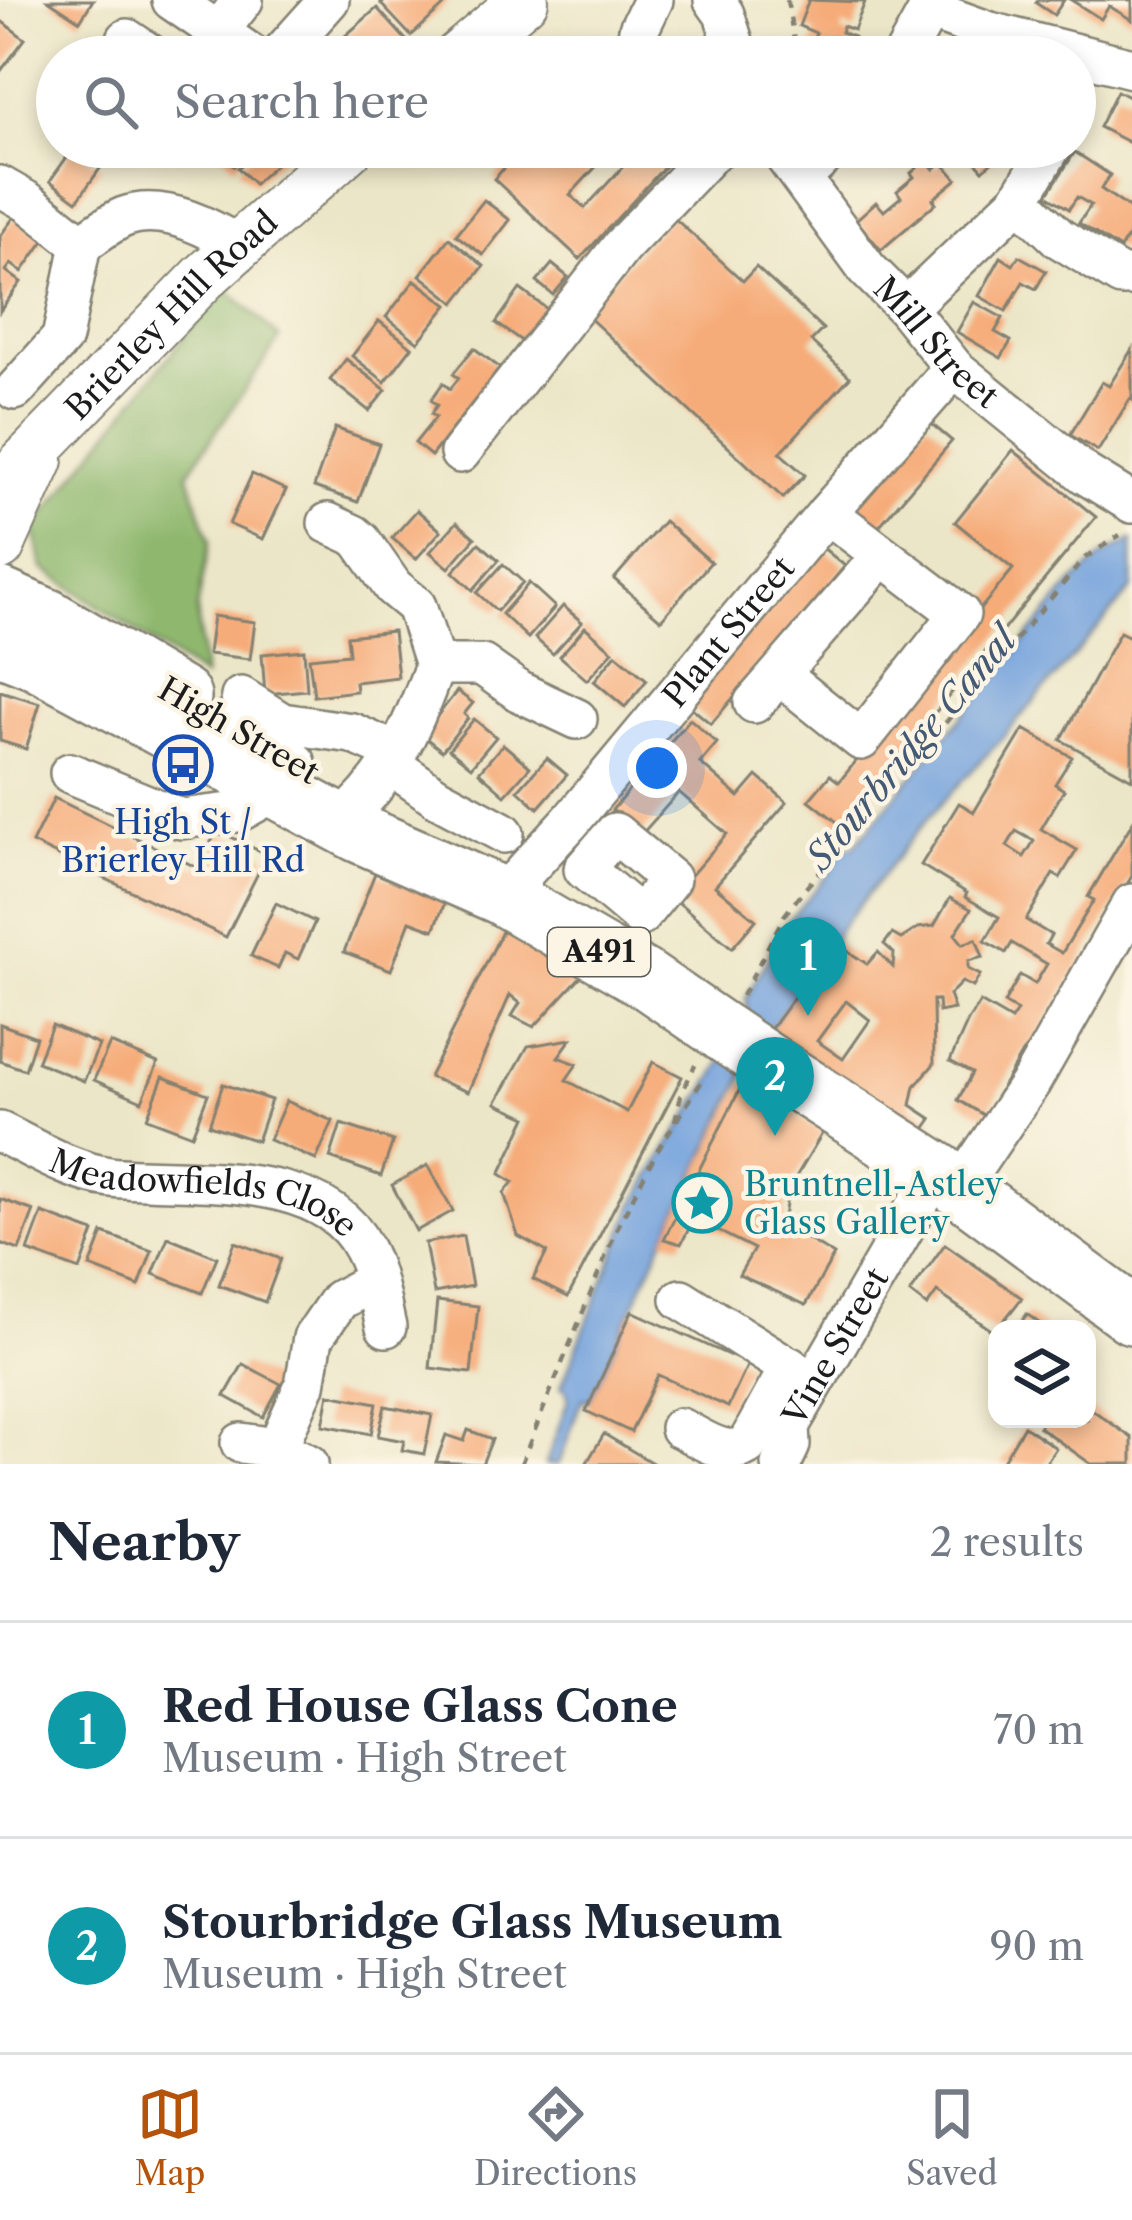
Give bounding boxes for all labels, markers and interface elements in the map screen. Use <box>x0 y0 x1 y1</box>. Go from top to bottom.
search box <box>36 36 1096 168</box>
icon: search <box>78 69 144 135</box>
text: Search here <box>174 74 429 130</box>
street label: Brierley Hill Road <box>57 202 286 428</box>
street label: Mill Street <box>865 268 1007 417</box>
street label: Plant Street <box>654 548 803 716</box>
water label: Stourbridge Canal <box>795 615 1028 880</box>
street label: High Street <box>151 668 327 793</box>
bus stop icon: High St / Brierley Hill Rd <box>152 734 214 796</box>
your location <box>627 738 687 798</box>
place label: High St / Brierley Hill Rd <box>61 802 305 881</box>
pin: 1 <box>769 917 847 1016</box>
road number: A491 <box>548 928 650 976</box>
pin: 2 <box>736 1037 814 1136</box>
street label: Meadowfields Close <box>44 1140 366 1245</box>
place label: Bruntnell-Astley Glass Gallery <box>744 1164 1003 1243</box>
place icon: Bruntnell-Astley Glass Gallery <box>671 1172 733 1234</box>
street label: Vine Street <box>773 1260 898 1434</box>
map controls <box>988 1320 1096 1428</box>
button: layers <box>988 1320 1096 1428</box>
text: Nearby <box>48 1511 240 1573</box>
text: 2 results <box>930 1518 1084 1566</box>
text: Red House Glass Cone <box>162 1678 678 1734</box>
text: 1 <box>78 1706 96 1754</box>
text: 70 m <box>993 1706 1084 1754</box>
text: Museum · High Street <box>162 1734 567 1782</box>
text: Stourbridge Glass Museum <box>162 1894 783 1950</box>
text: 2 <box>75 1922 99 1970</box>
text: 90 m <box>990 1922 1084 1970</box>
text: Museum · High Street <box>162 1950 567 1998</box>
tab: Map <box>134 2081 205 2194</box>
tab: Directions <box>474 2081 637 2194</box>
tab: Saved <box>906 2081 998 2194</box>

